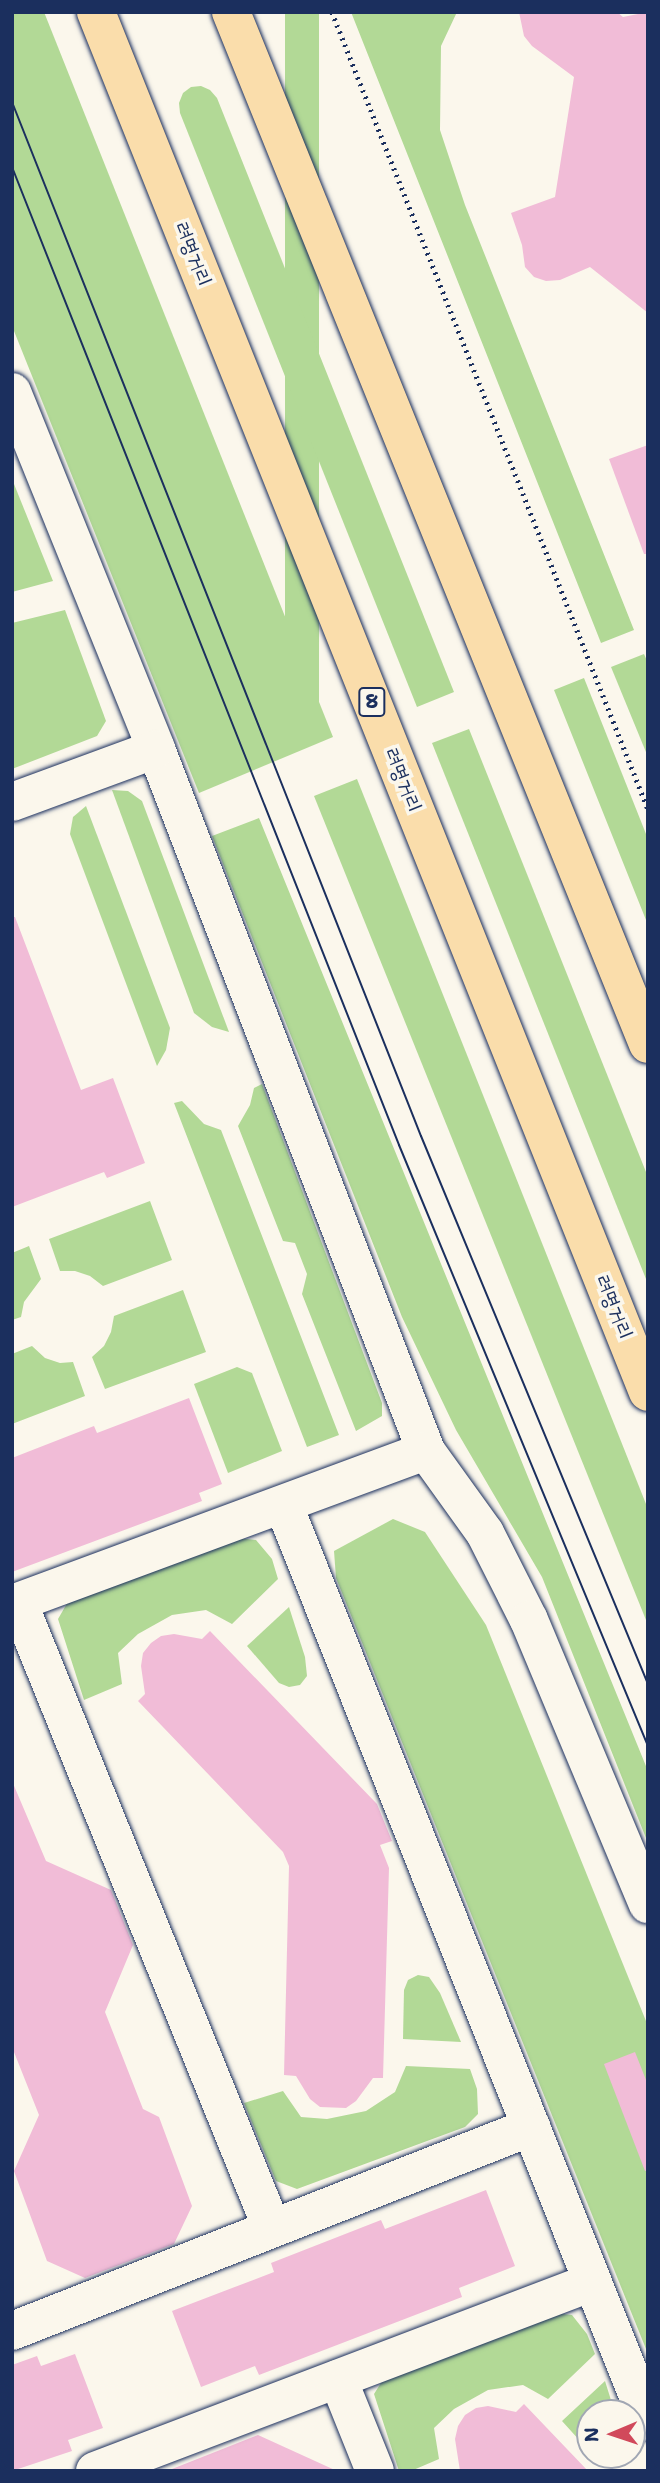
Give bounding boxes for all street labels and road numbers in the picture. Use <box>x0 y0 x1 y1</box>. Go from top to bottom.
street label: 려명거리 <box>169 218 217 290</box>
road number: 8 <box>358 687 386 718</box>
street label: 려명거리 <box>379 744 427 816</box>
street label: 려명거리 <box>590 1271 638 1343</box>

